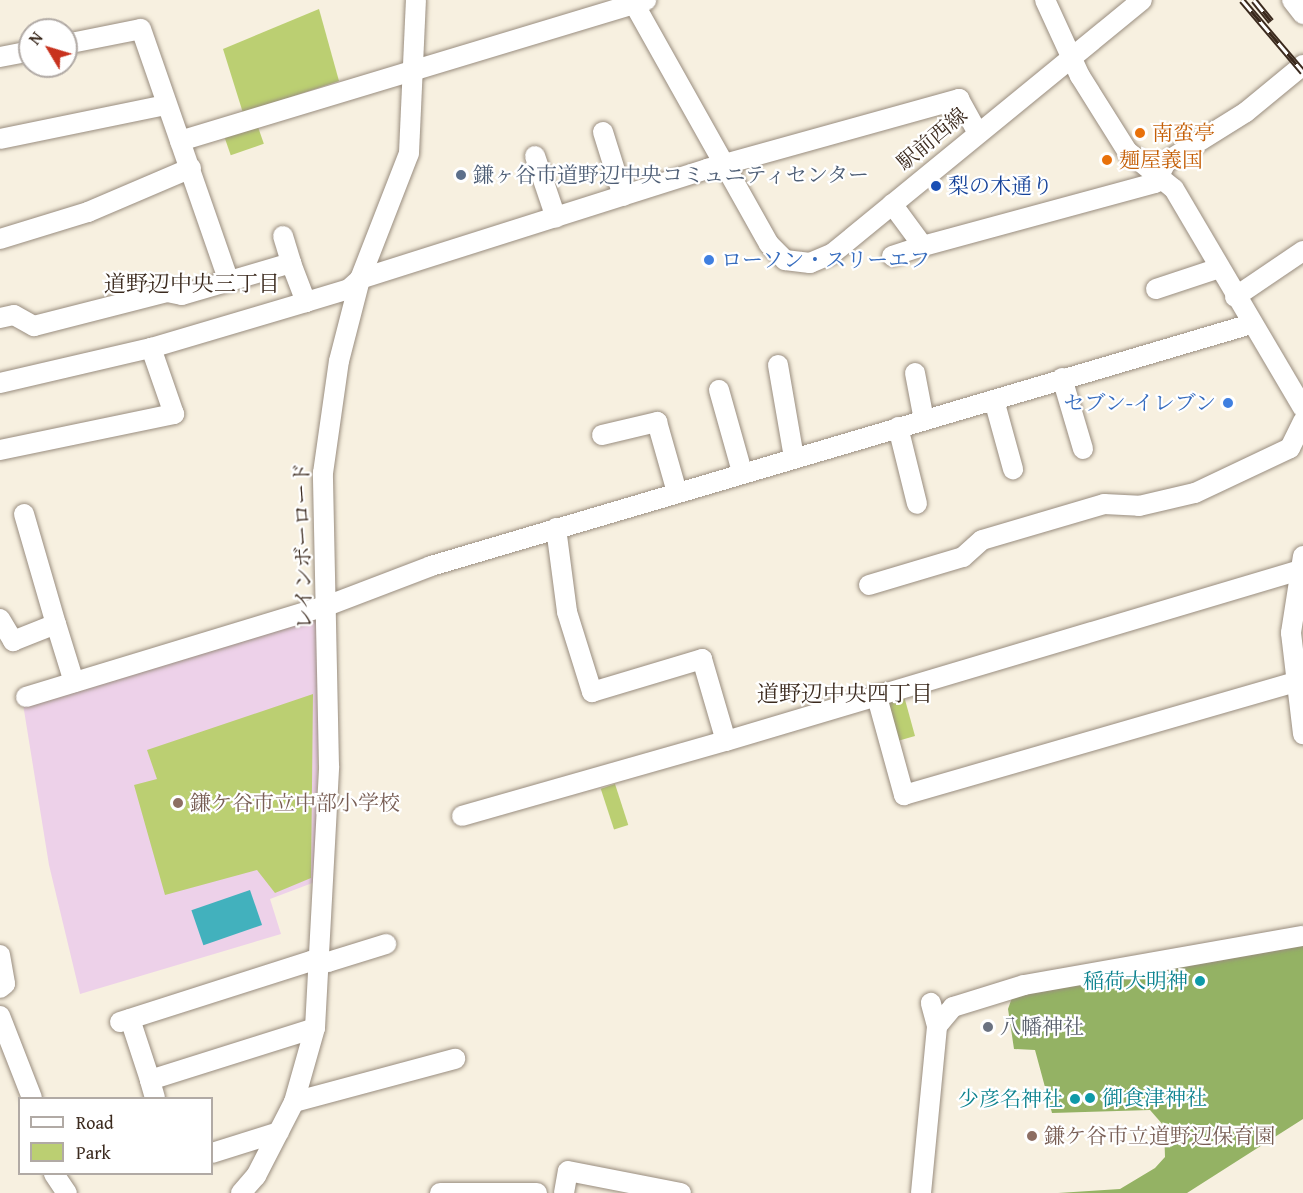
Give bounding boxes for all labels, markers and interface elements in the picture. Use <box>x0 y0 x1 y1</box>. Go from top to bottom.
north arrow <box>18 18 78 78</box>
text: N <box>23 27 48 50</box>
street label: 駅前西線 <box>892 102 972 176</box>
place label: 南蛮亭 <box>1152 120 1215 146</box>
marker: 南蛮亭 <box>1133 126 1147 140</box>
place label: 麺屋義国 <box>1119 147 1203 173</box>
marker: 麺屋義国 <box>1100 153 1114 167</box>
place label: 鎌ヶ谷市道野辺中央コミュニティセンター <box>473 162 872 188</box>
marker: 鎌ヶ谷市道野辺中央コミュニティセンター <box>454 168 468 182</box>
place label: 梨の木通り <box>948 173 1053 199</box>
marker: 梨の木通り <box>929 179 943 193</box>
place label: ローソン・スリーエフ <box>721 247 931 273</box>
marker: ローソン・スリーエフ <box>702 253 716 267</box>
district label: 道野辺中央三丁目 <box>104 271 280 297</box>
place label: セブン-イレブン <box>1062 390 1216 416</box>
marker: セブン-イレブン <box>1221 396 1235 410</box>
street label: レインボーロード <box>289 462 317 630</box>
district label: 道野辺中央四丁目 <box>757 681 933 707</box>
place label: 鎌ケ谷市立中部小学校 <box>190 790 400 816</box>
marker: 鎌ケ谷市立中部小学校 <box>171 796 185 810</box>
place label: 稲荷大明神 <box>1083 968 1188 994</box>
marker: 稲荷大明神 <box>1193 974 1207 988</box>
place label: 八幡神社 <box>1000 1014 1084 1040</box>
marker: 八幡神社 <box>981 1020 995 1034</box>
place label: 御食津神社 <box>1102 1085 1207 1111</box>
place label: 少彦名神社 <box>958 1086 1063 1112</box>
marker: 御食津神社 <box>1083 1091 1097 1105</box>
marker: 少彦名神社 <box>1068 1092 1082 1106</box>
legend <box>18 1097 213 1175</box>
text: Road <box>76 1109 114 1136</box>
place label: 鎌ケ谷市立道野辺保育園 <box>1044 1123 1275 1149</box>
marker: 鎌ケ谷市立道野辺保育園 <box>1025 1129 1039 1143</box>
text: Park <box>76 1139 111 1166</box>

